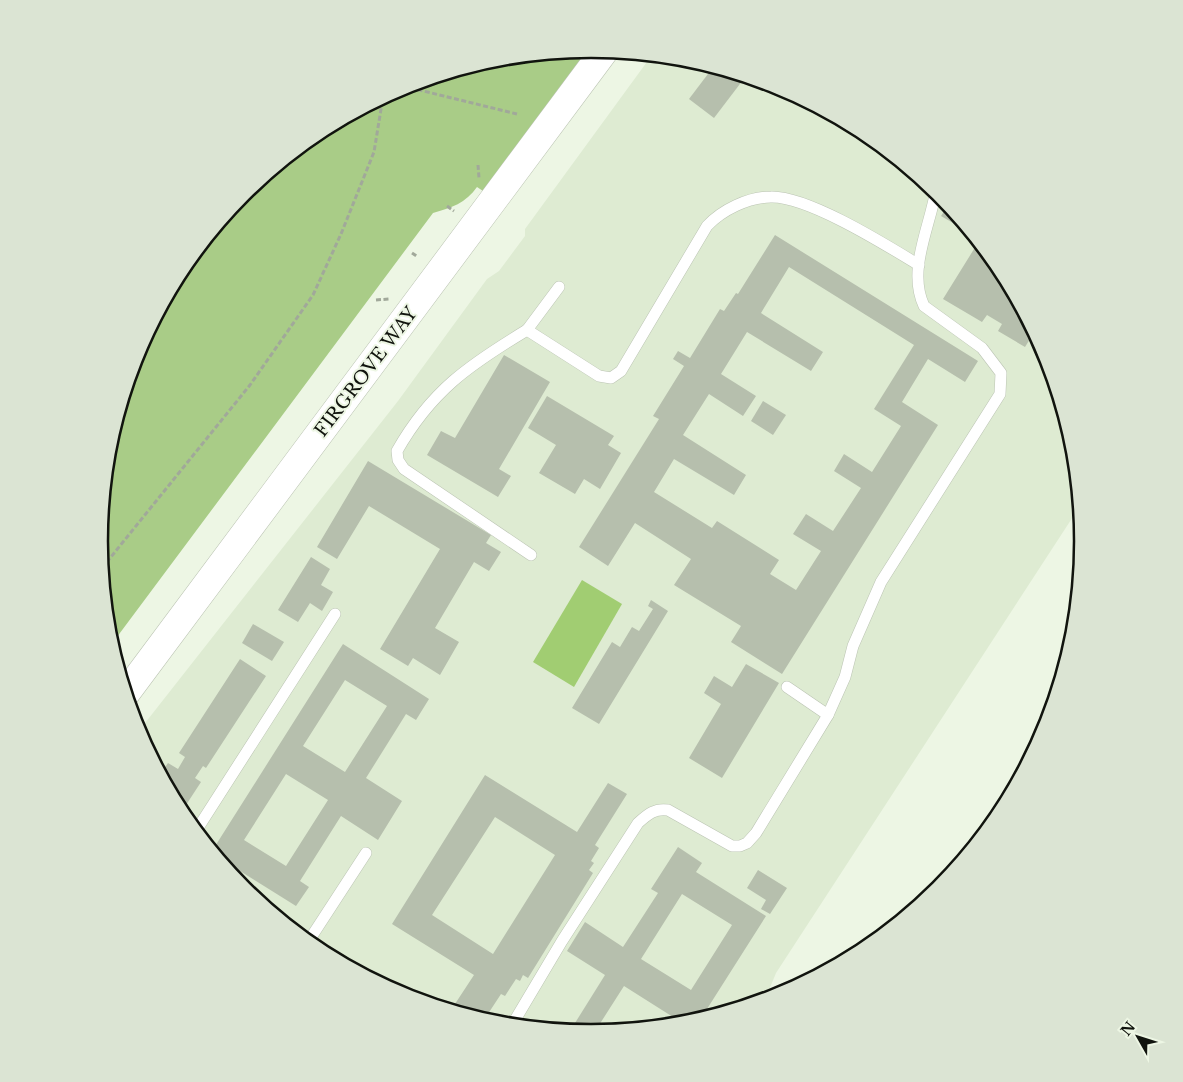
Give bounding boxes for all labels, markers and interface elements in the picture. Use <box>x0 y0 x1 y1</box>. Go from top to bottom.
street label: FIRGROVE WAY <box>310 302 422 441</box>
north arrow <box>1113 1012 1163 1062</box>
text: N <box>1117 1018 1139 1040</box>

